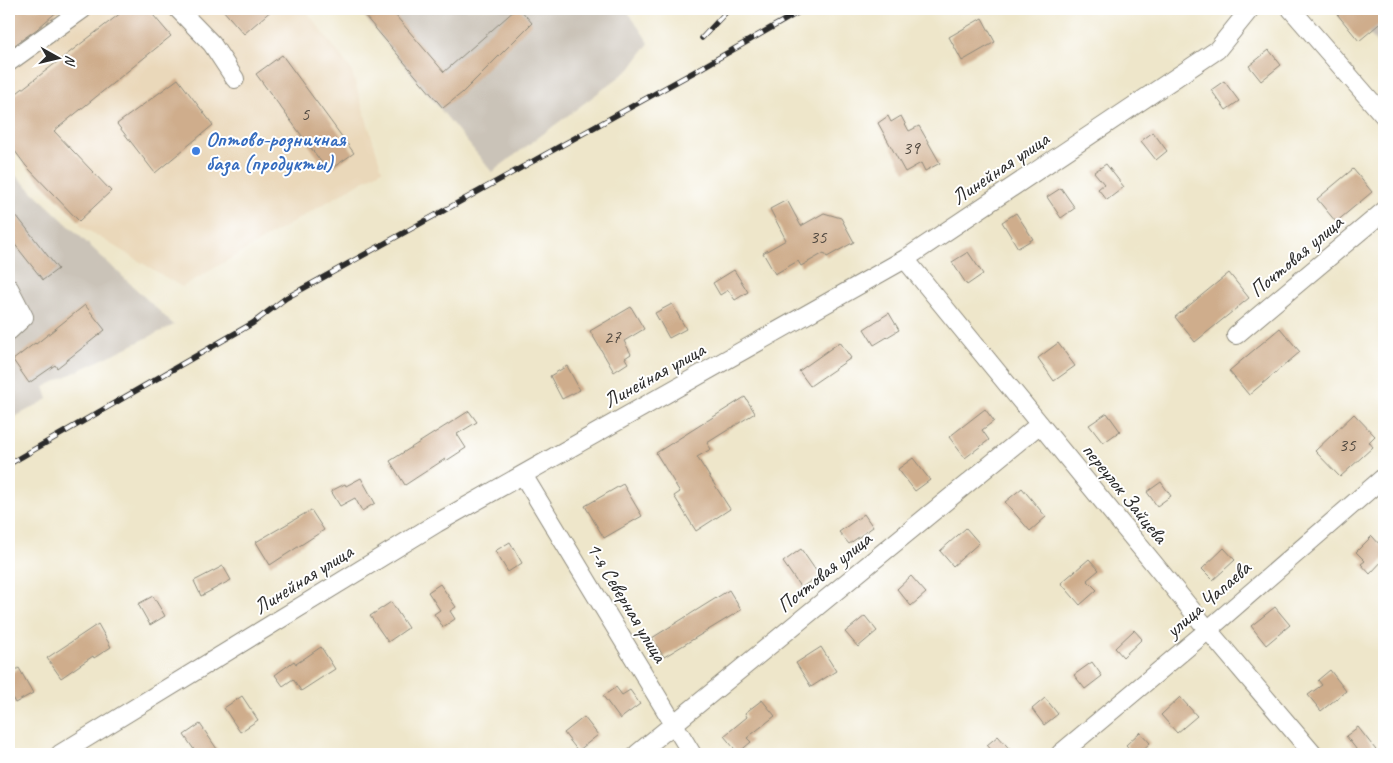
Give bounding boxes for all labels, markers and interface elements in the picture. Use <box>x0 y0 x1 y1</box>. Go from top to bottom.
north arrow <box>32 32 82 82</box>
text: N <box>61 54 79 68</box>
house number: 5 <box>301 102 311 126</box>
street label: Линейная улица <box>946 125 1055 210</box>
place label: Оптово-розничная база (продукты) <box>206 126 347 177</box>
house number: 39 <box>902 136 921 160</box>
marker: Оптово-розничная база (продукты) <box>190 145 202 157</box>
street label: Почтовая улица <box>1244 208 1350 303</box>
house number: 35 <box>809 225 828 249</box>
house number: 27 <box>603 325 622 349</box>
street label: Линейная улица <box>599 336 711 414</box>
house number: 35 <box>1338 433 1357 457</box>
street label: переулок Зайцева <box>1077 437 1174 550</box>
street label: Почтовая улица <box>771 525 878 618</box>
street label: Линейная улица <box>249 537 359 620</box>
street label: 1-я Северная улица <box>581 537 674 668</box>
street label: улица Чапаева <box>1159 554 1257 644</box>

